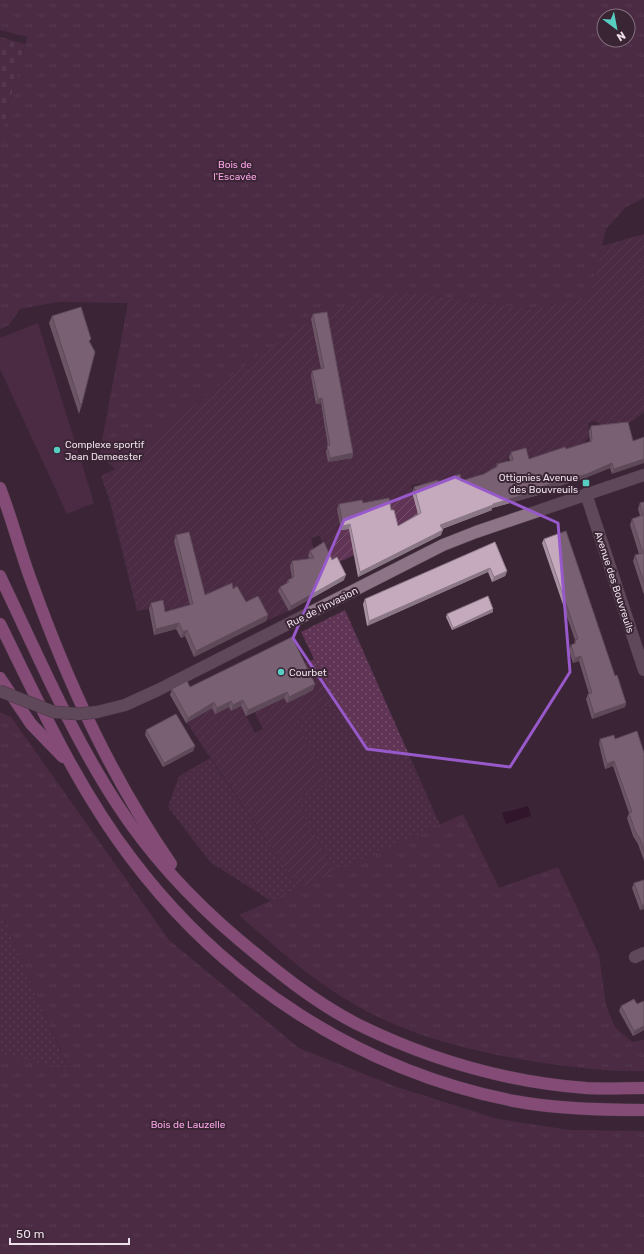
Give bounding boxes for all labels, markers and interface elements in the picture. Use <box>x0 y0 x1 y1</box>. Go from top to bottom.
north arrow <box>596 8 636 48</box>
text: N <box>614 28 628 44</box>
park label: Bois de l'Escavée <box>213 159 257 183</box>
place label: Complexe sportif Jean Demeester <box>65 439 144 463</box>
marker: Complexe sportif Jean Demeester <box>52 445 62 455</box>
place label: Ottignies Avenue des Bouvreuils <box>499 472 578 496</box>
marker: Ottignies Avenue des Bouvreuils <box>581 478 591 488</box>
street label: Avenue des Bouvreuils <box>592 530 636 634</box>
street label: Rue de l'Invasion <box>285 585 360 631</box>
marker: Courbet <box>276 667 286 677</box>
place label: Courbet <box>289 667 327 679</box>
park label: Bois de Lauzelle <box>151 1119 226 1131</box>
scale bar <box>10 1220 129 1246</box>
text: 50 m <box>16 1227 44 1241</box>

